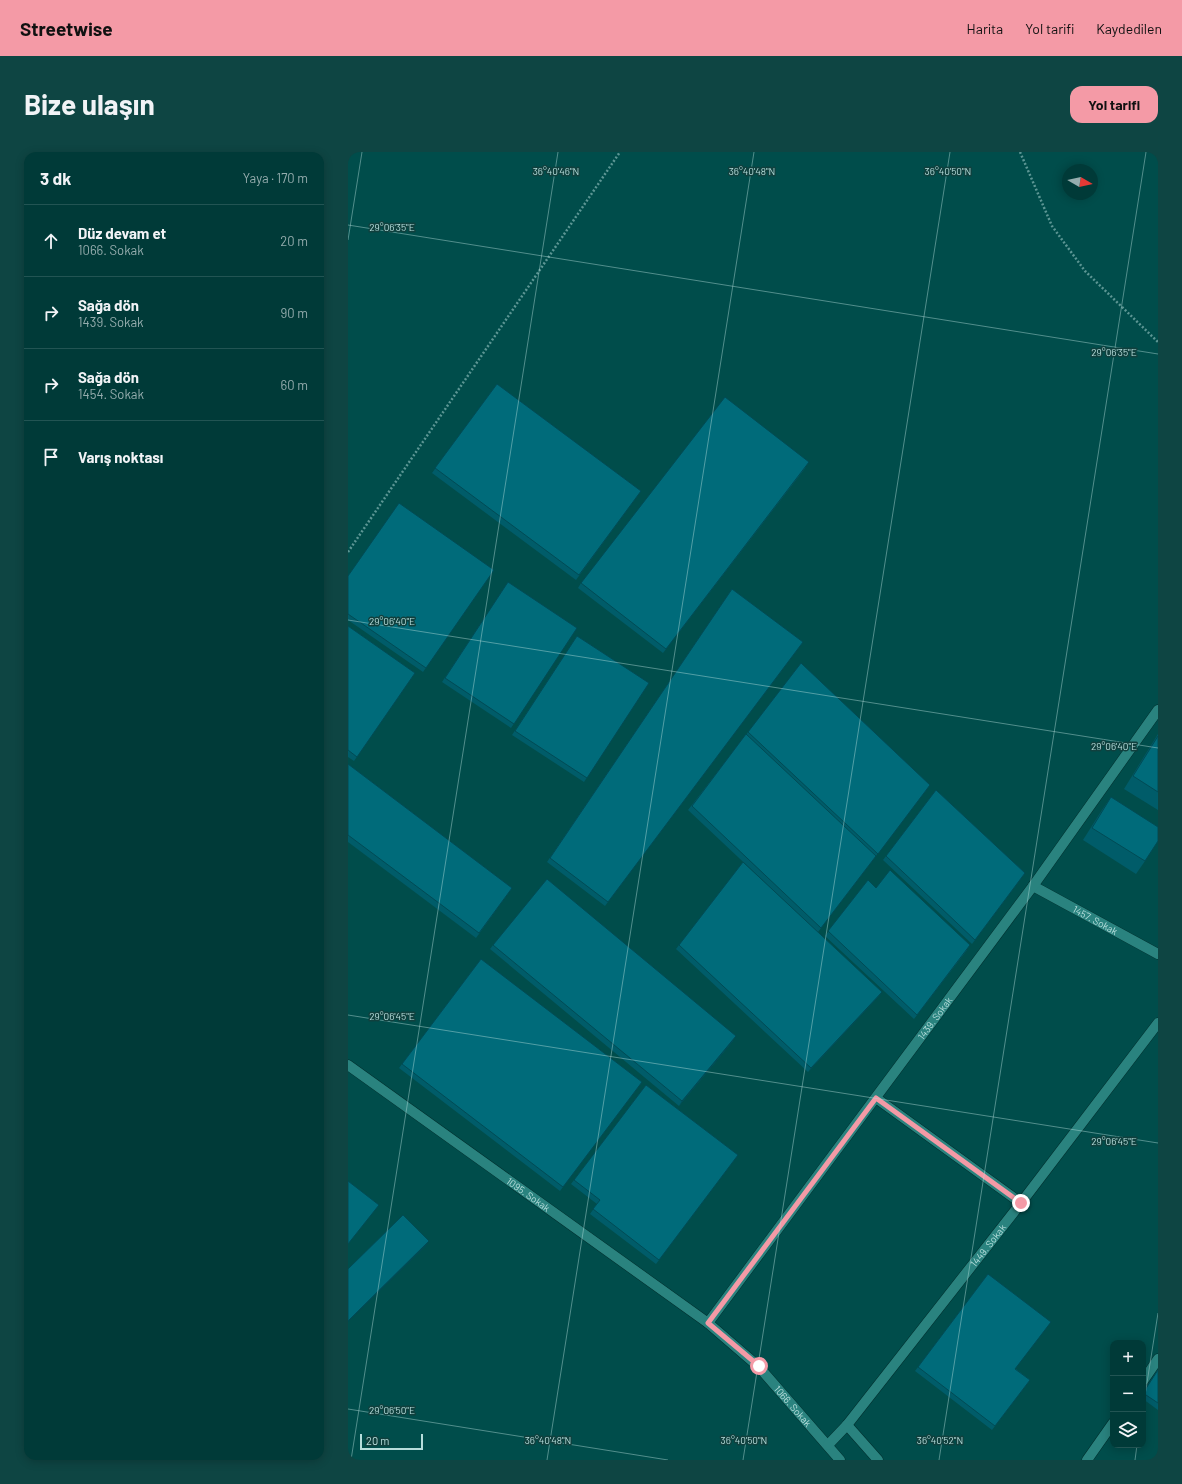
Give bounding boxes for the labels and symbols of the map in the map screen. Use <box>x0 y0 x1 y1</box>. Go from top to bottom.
north arrow <box>1062 164 1098 200</box>
text: 36°40'46"N <box>533 165 579 177</box>
text: 36°40'48"N <box>729 165 775 177</box>
text: 36°40'50"N <box>925 165 971 177</box>
text: 29°06'35"E <box>369 221 415 233</box>
text: 29°06'35"E <box>1091 346 1137 358</box>
text: 29°06'40"E <box>369 615 415 627</box>
text: 29°06'40"E <box>1091 740 1137 752</box>
street label: 1457. Sokak <box>1071 903 1120 937</box>
street label: 1439. Sokak <box>915 994 955 1042</box>
text: 29°06'45"E <box>369 1010 415 1022</box>
text: 29°06'45"E <box>1091 1135 1137 1147</box>
street label: 1095. Sokak <box>504 1175 553 1214</box>
route end <box>1012 1194 1030 1212</box>
street label: 1449. Sokak <box>967 1221 1008 1269</box>
route start <box>750 1357 768 1375</box>
street label: 1066. Sokak <box>772 1383 814 1429</box>
text: 29°06'50"E <box>369 1404 415 1416</box>
scale bar <box>360 1432 423 1451</box>
text: 36°40'48"N <box>525 1434 571 1446</box>
text: 36°40'50"N <box>721 1434 767 1446</box>
text: 36°40'52"N <box>917 1434 963 1446</box>

